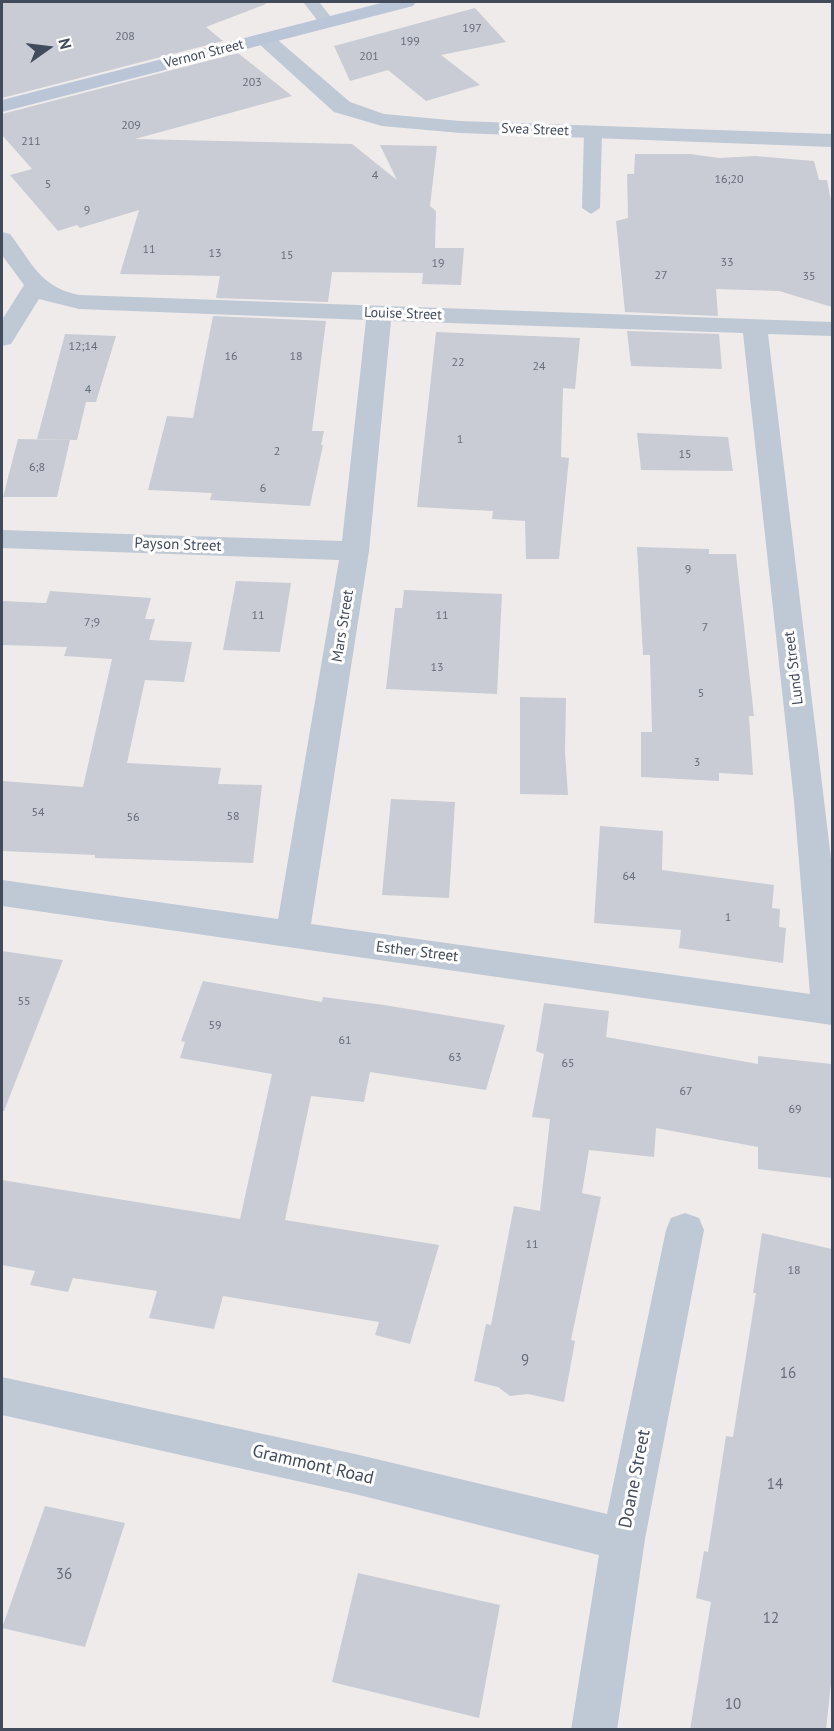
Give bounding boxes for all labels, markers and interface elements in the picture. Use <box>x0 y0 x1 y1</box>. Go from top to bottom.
north arrow <box>18 18 78 78</box>
house number: 197 <box>462 22 482 36</box>
house number: 208 <box>115 30 135 44</box>
house number: 199 <box>400 35 420 49</box>
text: N <box>54 36 76 51</box>
street label: Vernon Street <box>163 36 245 72</box>
house number: 201 <box>359 50 379 64</box>
house number: 203 <box>242 76 262 90</box>
house number: 209 <box>121 119 141 133</box>
street label: Svea Street <box>501 120 569 140</box>
house number: 211 <box>21 135 41 149</box>
house number: 4 <box>372 169 378 183</box>
house number: 16;20 <box>714 173 744 187</box>
house number: 5 <box>45 178 51 192</box>
house number: 9 <box>84 204 90 218</box>
house number: 11 <box>142 243 156 257</box>
house number: 13 <box>208 247 222 261</box>
house number: 15 <box>280 249 294 263</box>
house number: 33 <box>720 256 734 270</box>
house number: 19 <box>431 257 445 271</box>
house number: 27 <box>654 269 668 283</box>
house number: 35 <box>802 270 816 284</box>
street label: Louise Street <box>364 304 442 324</box>
house number: 12;14 <box>68 340 98 354</box>
house number: 16 <box>224 350 238 364</box>
house number: 18 <box>289 350 303 364</box>
house number: 22 <box>451 356 465 370</box>
house number: 24 <box>532 360 546 374</box>
house number: 4 <box>85 383 91 397</box>
house number: 1 <box>457 433 463 447</box>
house number: 2 <box>274 445 280 459</box>
house number: 15 <box>678 448 692 462</box>
house number: 6;8 <box>29 461 45 475</box>
house number: 6 <box>260 482 266 496</box>
street label: Payson Street <box>134 534 222 556</box>
house number: 9 <box>685 563 691 577</box>
street label: Mars Street <box>328 589 358 663</box>
house number: 11 <box>251 609 265 623</box>
house number: 11 <box>435 609 449 623</box>
house number: 7;9 <box>84 616 100 630</box>
house number: 7 <box>702 621 708 635</box>
street label: Lund Street <box>781 630 807 706</box>
house number: 13 <box>430 661 444 675</box>
house number: 5 <box>698 687 704 701</box>
house number: 3 <box>694 756 700 770</box>
house number: 54 <box>31 806 45 820</box>
house number: 58 <box>226 810 240 824</box>
house number: 56 <box>126 811 140 825</box>
house number: 64 <box>622 870 636 884</box>
house number: 1 <box>725 911 731 925</box>
street label: Esther Street <box>375 938 459 966</box>
house number: 55 <box>17 995 31 1009</box>
house number: 59 <box>208 1019 222 1033</box>
house number: 61 <box>338 1034 352 1048</box>
house number: 63 <box>448 1051 462 1065</box>
house number: 65 <box>561 1057 575 1071</box>
house number: 67 <box>679 1085 693 1099</box>
house number: 69 <box>788 1103 802 1117</box>
house number: 11 <box>525 1238 539 1252</box>
house number: 18 <box>787 1264 801 1278</box>
house number: 9 <box>521 1352 529 1370</box>
house number: 16 <box>780 1365 796 1383</box>
street label: Doane Street <box>615 1428 655 1530</box>
street label: Grammont Road <box>250 1441 376 1489</box>
house number: 14 <box>767 1476 783 1494</box>
house number: 36 <box>56 1566 72 1584</box>
house number: 12 <box>763 1610 779 1628</box>
house number: 10 <box>725 1696 741 1714</box>

